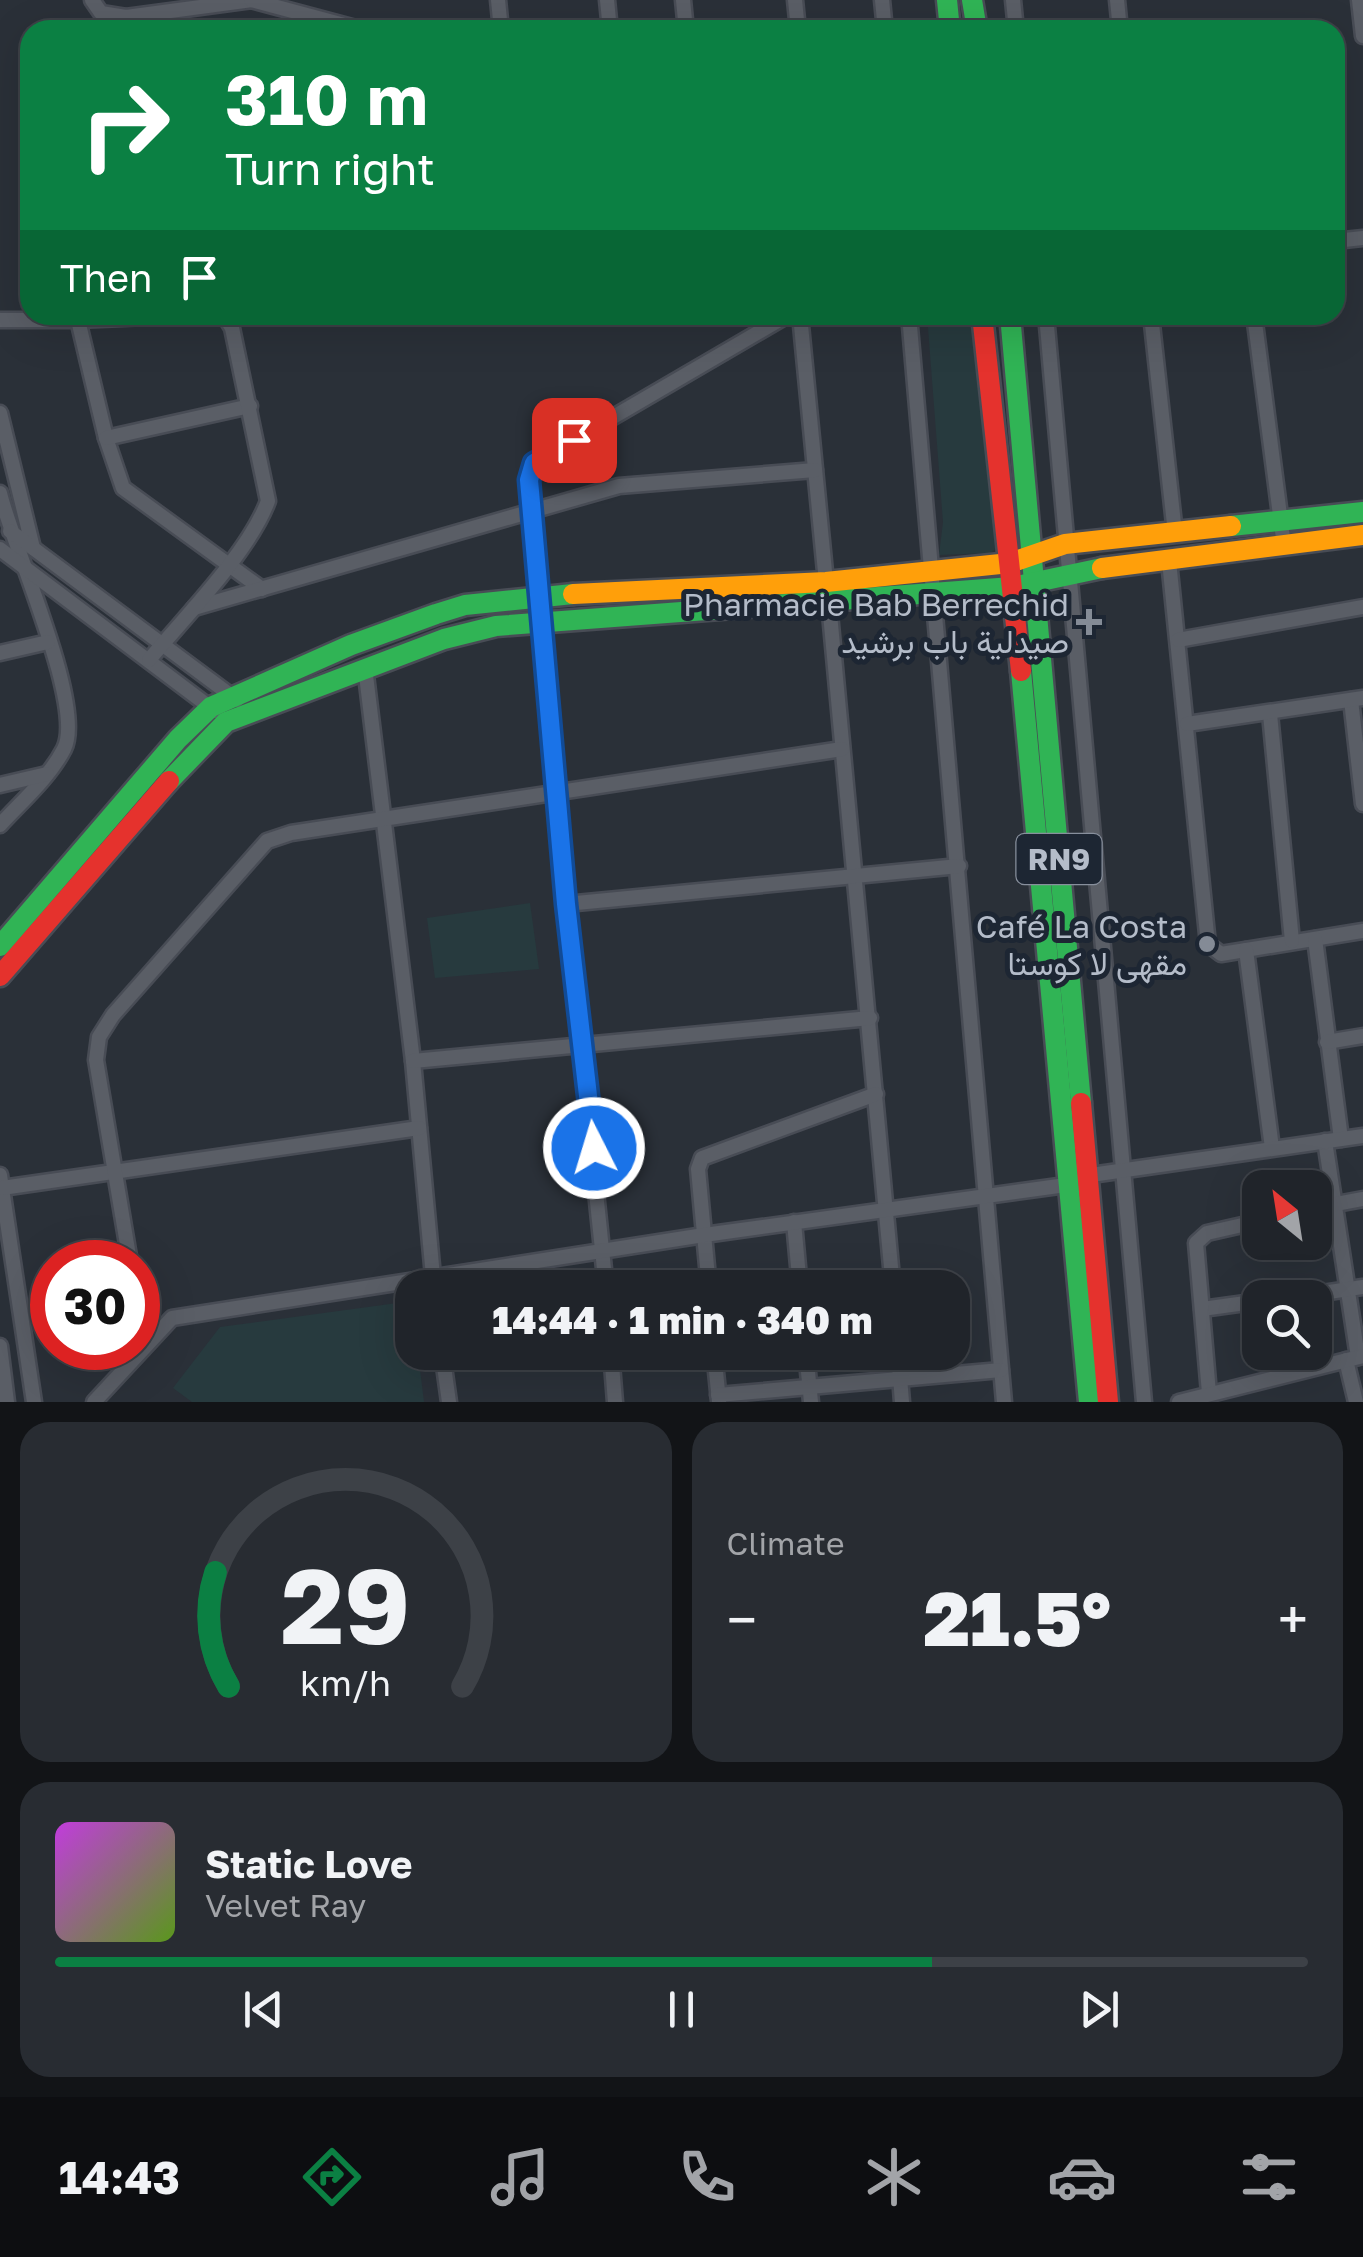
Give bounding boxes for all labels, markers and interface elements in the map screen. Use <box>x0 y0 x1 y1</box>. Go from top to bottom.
text: 310 m <box>225 56 428 140</box>
icon: right <box>60 60 190 190</box>
text: Turn right <box>225 141 435 195</box>
icon: arrive <box>172 250 227 305</box>
text: Then <box>60 255 152 300</box>
pin <box>532 398 617 483</box>
icon: arrive <box>547 413 602 468</box>
place label: Pharmacie Bab Berrechid صيدلية باب برشيد <box>683 585 1069 662</box>
marker: Pharmacie Bab Berrechid صيدلية باب برشيد <box>1078 611 1100 633</box>
road number: RN9 <box>1016 834 1102 884</box>
place label: Café La Costa مقهى لا كوستا <box>976 907 1187 984</box>
marker: Café La Costa مقهى لا كوستا <box>1196 933 1218 955</box>
position arrow <box>542 1096 646 1200</box>
north arrow <box>1242 1170 1332 1260</box>
map controls <box>1242 1170 1332 1370</box>
speed limit sign: 30 <box>30 1240 160 1370</box>
button: search <box>1242 1280 1332 1370</box>
text: 14:44 · 1 min · 340 m <box>492 1297 873 1342</box>
text: Climate <box>727 1524 845 1562</box>
text: 29 <box>281 1542 410 1667</box>
text: 21.5° <box>924 1572 1111 1663</box>
text: − <box>727 1586 757 1652</box>
text: + <box>1278 1586 1308 1652</box>
text: km/h <box>300 1661 391 1704</box>
text: Static Love <box>205 1841 412 1886</box>
text: Velvet Ray <box>205 1886 366 1924</box>
icon: previous <box>236 1982 291 2037</box>
icon: pause <box>654 1982 709 2037</box>
icon: next <box>1072 1982 1127 2037</box>
icon: directions <box>297 2142 367 2212</box>
icon: music <box>485 2142 555 2212</box>
icon: phone <box>672 2142 742 2212</box>
icon: climate <box>859 2142 929 2212</box>
icon: car <box>1047 2142 1117 2212</box>
icon: filters <box>1234 2142 1304 2212</box>
text: 14:43 <box>59 2150 180 2204</box>

